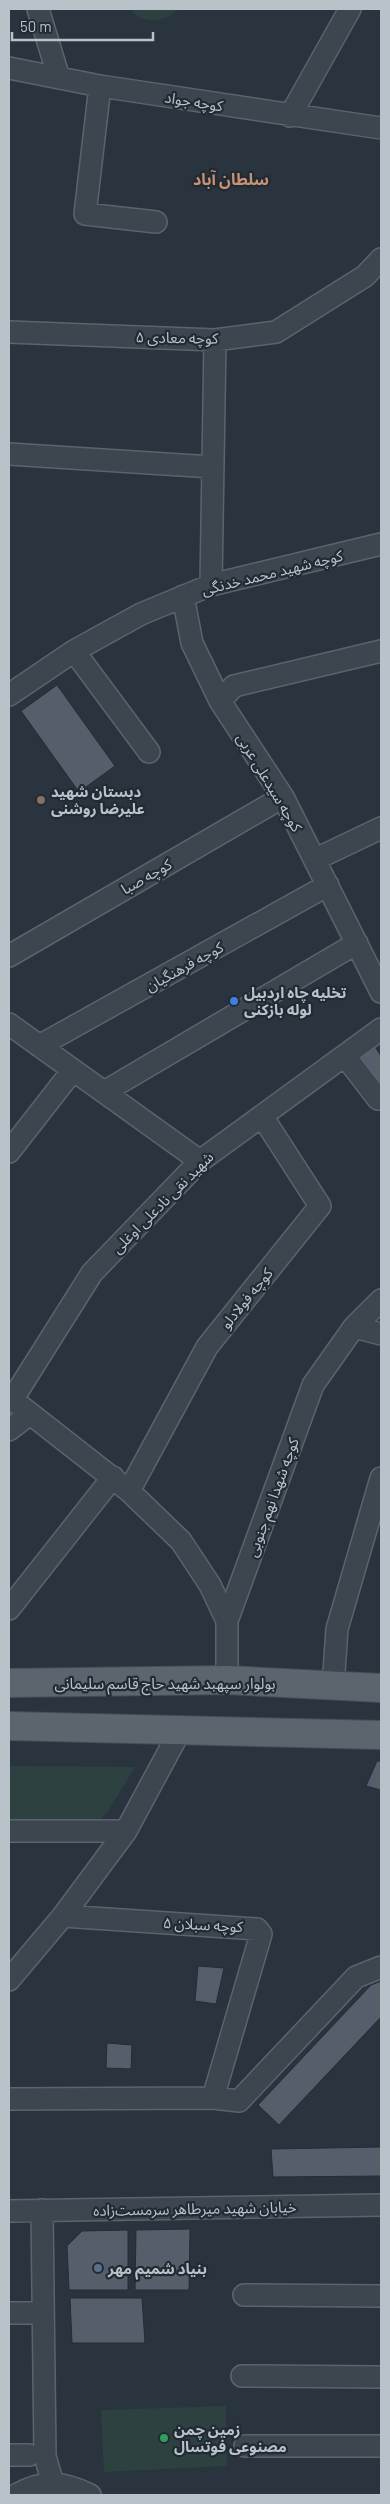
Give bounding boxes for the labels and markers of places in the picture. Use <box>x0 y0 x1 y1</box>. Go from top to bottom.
place label: دبستان شهید علیرضا روشنی <box>51 782 145 818</box>
marker: دبستان شهید علیرضا روشنی <box>35 794 47 806</box>
place label: تخلیه چاه اردبیل لوله بازکنی <box>244 983 347 1019</box>
marker: تخلیه چاه اردبیل لوله بازکنی <box>228 995 240 1007</box>
place label: بنیاد شمیم مهر <box>107 2259 207 2280</box>
marker: بنیاد شمیم مهر <box>92 2262 104 2274</box>
place label: زمین چمن مصنوعی فوتسال <box>174 2420 287 2456</box>
marker: زمین چمن مصنوعی فوتسال <box>158 2432 170 2444</box>

